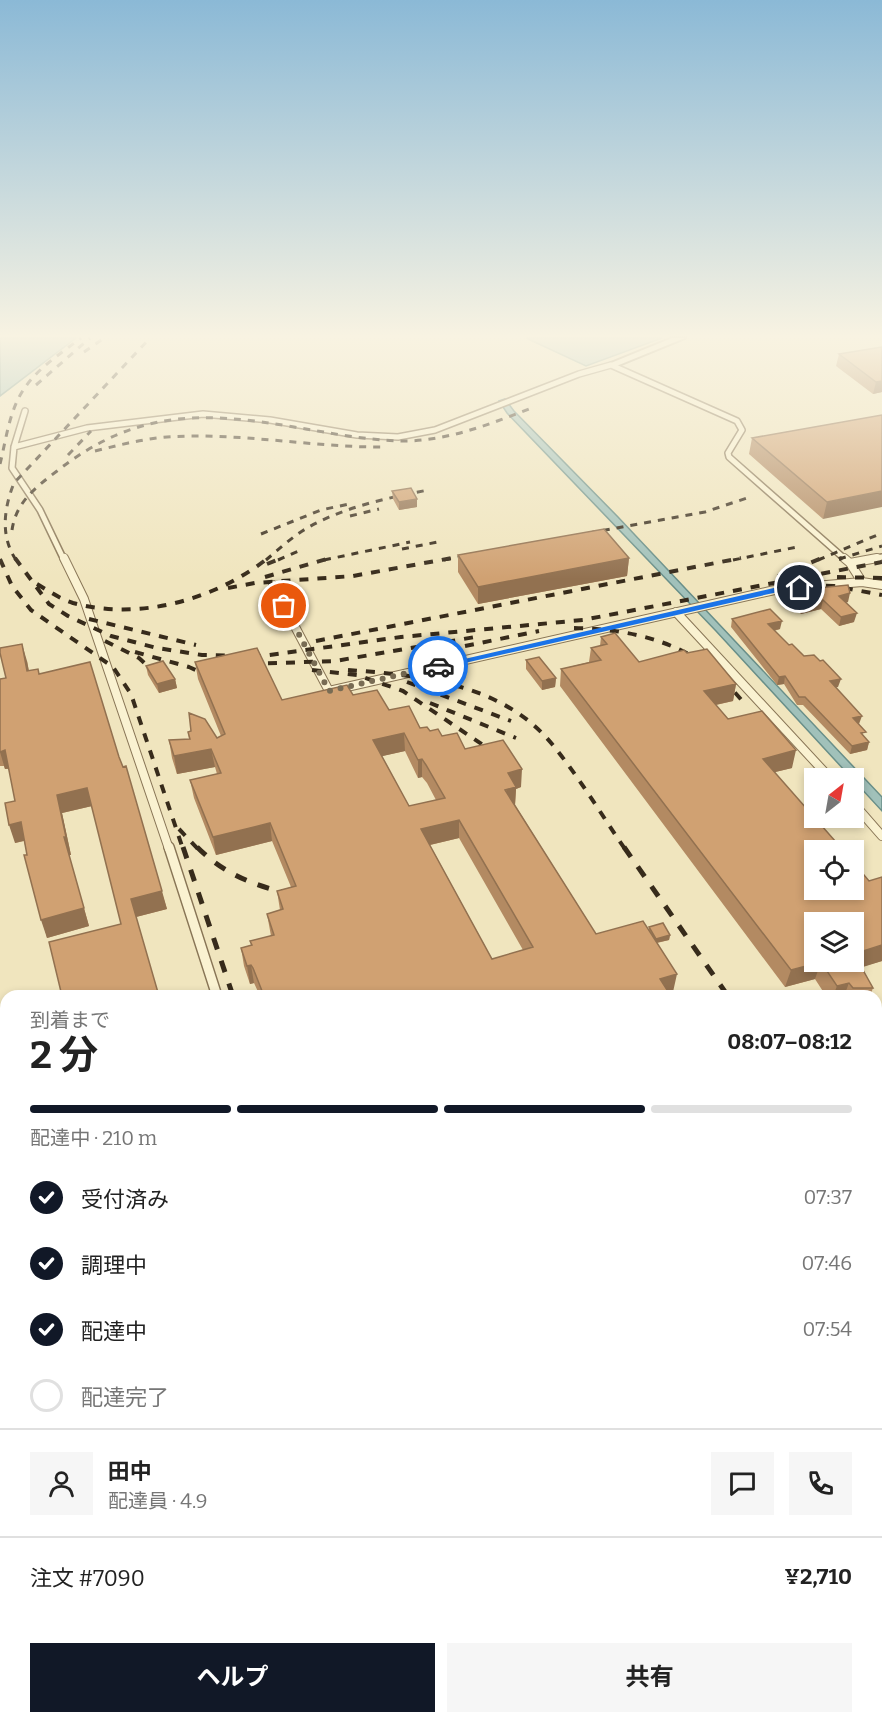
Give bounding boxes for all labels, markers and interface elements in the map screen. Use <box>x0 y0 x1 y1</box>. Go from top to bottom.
pin <box>774 562 825 613</box>
icon: home <box>783 571 816 604</box>
pin <box>258 580 309 631</box>
icon: bag <box>267 589 300 622</box>
courier <box>408 636 468 696</box>
icon: car <box>422 650 455 683</box>
north arrow <box>804 768 864 828</box>
map controls <box>804 768 864 972</box>
button: locate <box>804 840 864 900</box>
button: layers <box>804 912 864 972</box>
text: 到着まで <box>30 1008 110 1032</box>
text: 08:07–08:12 <box>727 1028 852 1055</box>
text: 2 分 <box>30 1032 98 1078</box>
text: 配達中 · 210 m <box>30 1126 157 1150</box>
icon: check <box>30 1181 63 1214</box>
text: 07:37 <box>803 1185 852 1209</box>
text: 受付済み <box>81 1186 169 1213</box>
icon: check <box>30 1247 63 1280</box>
text: 07:46 <box>802 1251 852 1275</box>
text: 調理中 <box>81 1252 147 1279</box>
icon: check <box>30 1313 63 1346</box>
text: 07:54 <box>803 1317 852 1341</box>
text: 配達中 <box>81 1318 147 1345</box>
text: 配達完了 <box>81 1384 169 1411</box>
button: person <box>30 1452 93 1515</box>
button: chat <box>711 1452 774 1515</box>
button: phone <box>789 1452 852 1515</box>
text: 田中 <box>108 1458 152 1485</box>
text: 配達員 · 4.9 <box>108 1489 207 1513</box>
text: ¥2,710 <box>785 1563 852 1590</box>
text: 注文 #7090 <box>30 1565 145 1592</box>
button: ヘルプ <box>30 1643 435 1712</box>
button: 共有 <box>447 1643 852 1712</box>

